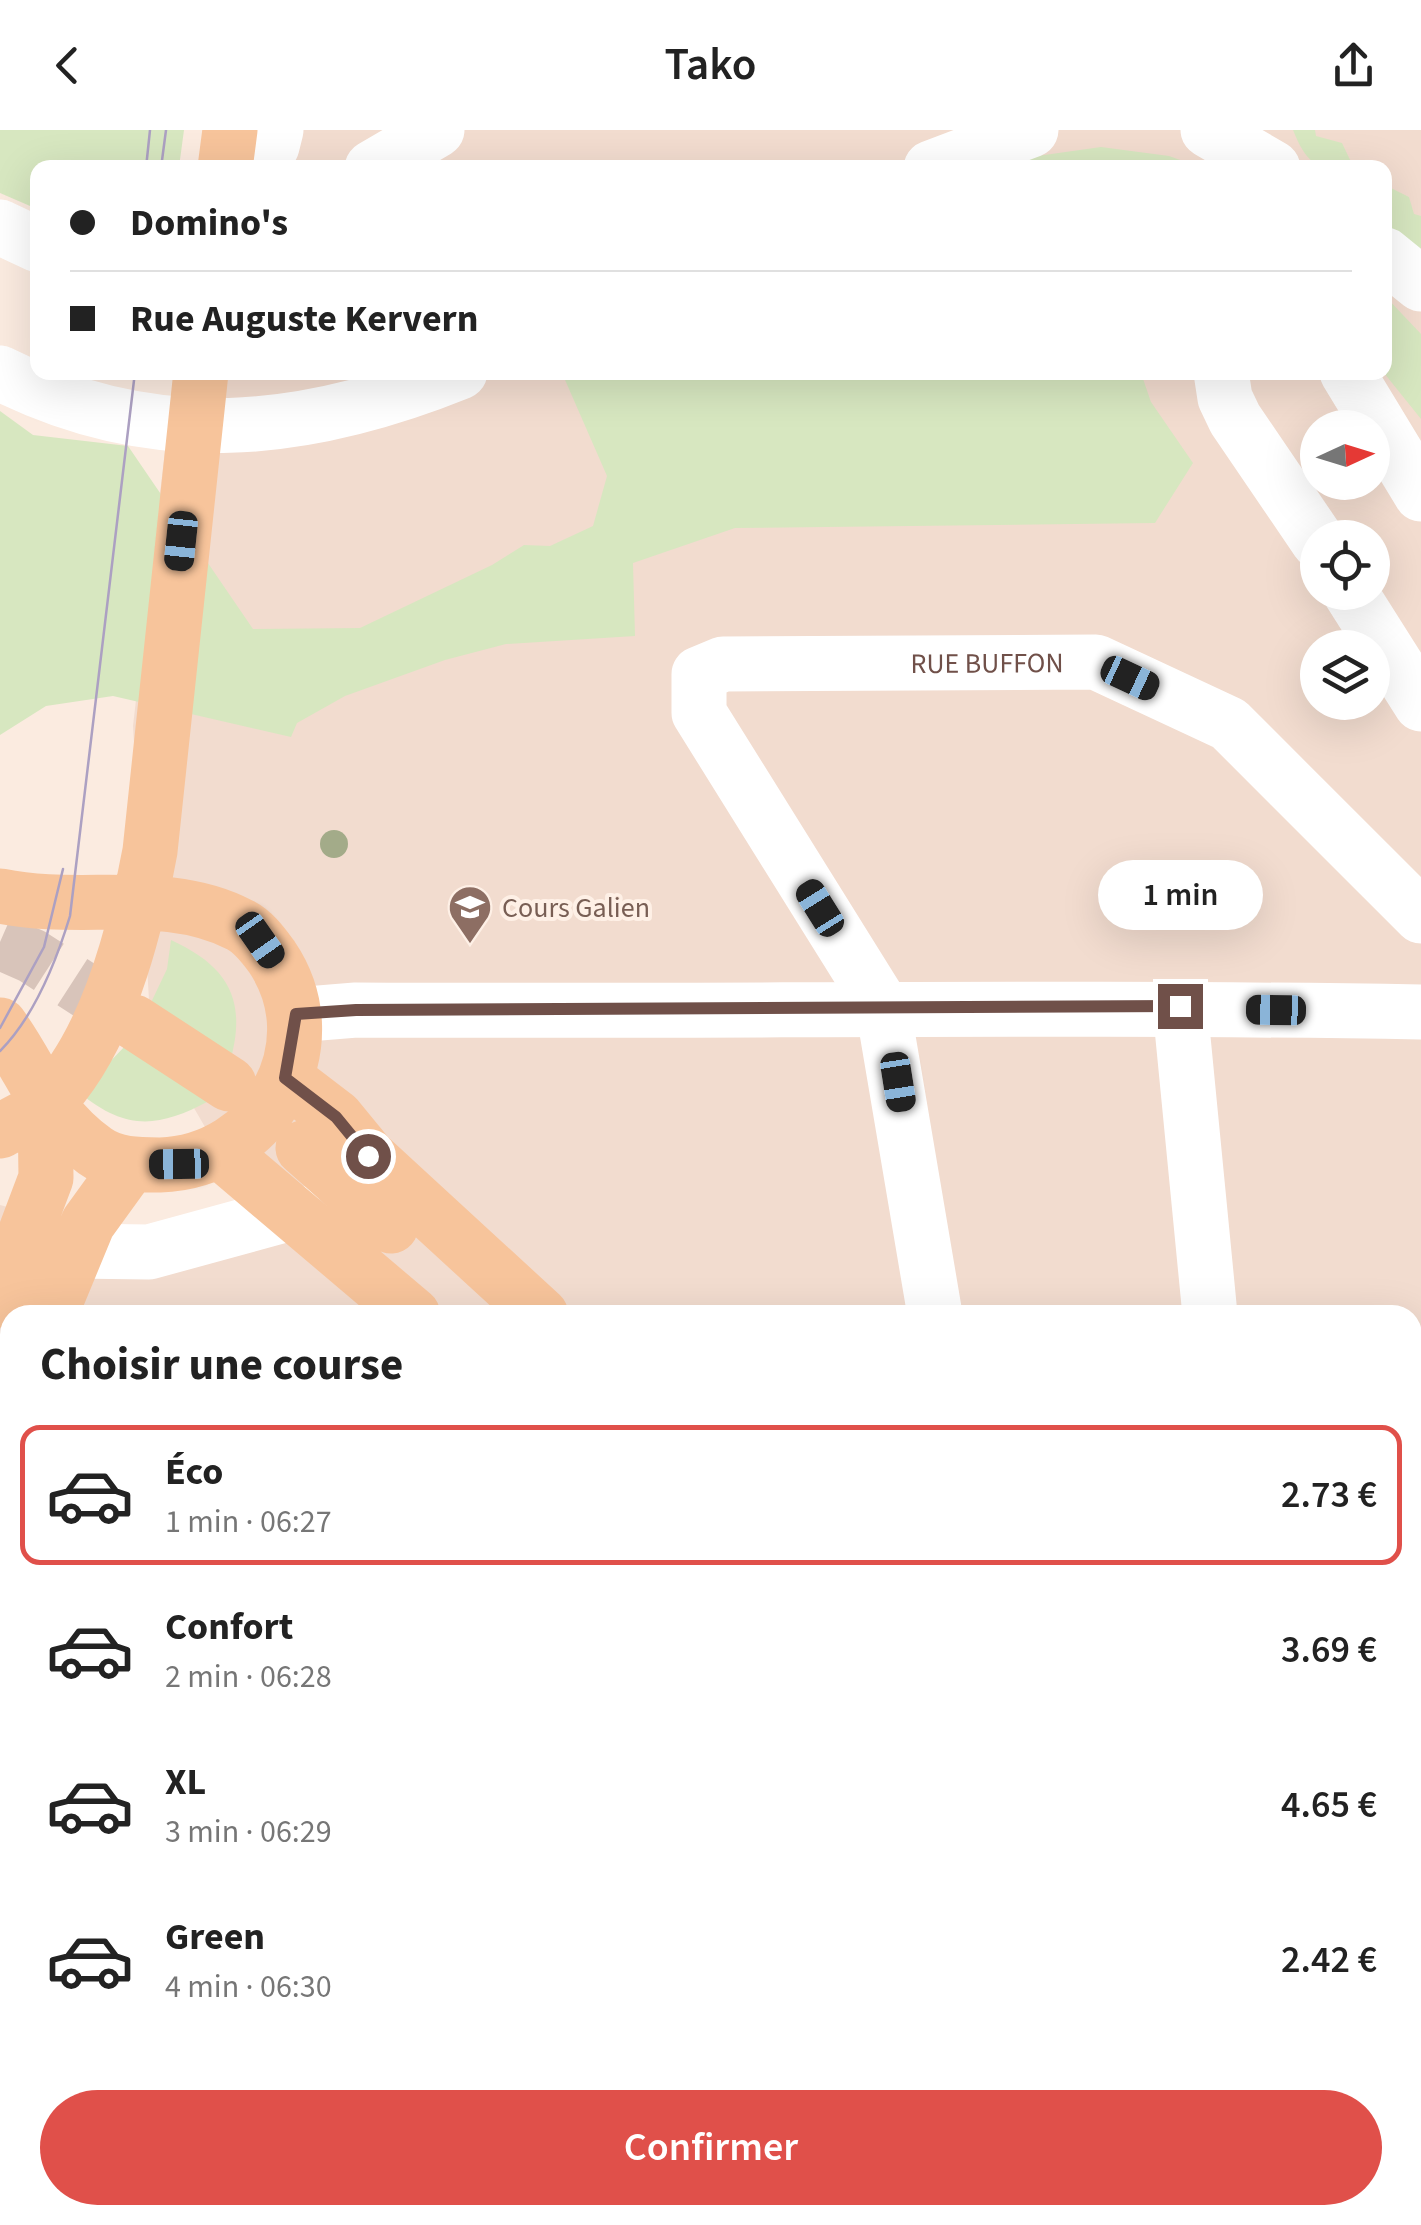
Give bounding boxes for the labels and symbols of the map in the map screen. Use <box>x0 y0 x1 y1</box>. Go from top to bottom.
north arrow <box>1300 410 1390 500</box>
car <box>163 510 199 572</box>
street label: RUE BUFFON <box>910 643 1064 684</box>
car <box>1096 652 1164 704</box>
callout: 1 min <box>1098 861 1262 931</box>
car <box>791 875 849 941</box>
school or university icon: Cours Galien <box>447 884 493 945</box>
place label: Cours Galien <box>502 888 650 928</box>
car <box>231 907 289 973</box>
route end <box>1158 984 1203 1029</box>
car <box>1246 994 1306 1026</box>
car <box>878 1050 918 1114</box>
route start <box>346 1134 391 1179</box>
car <box>149 1148 209 1180</box>

